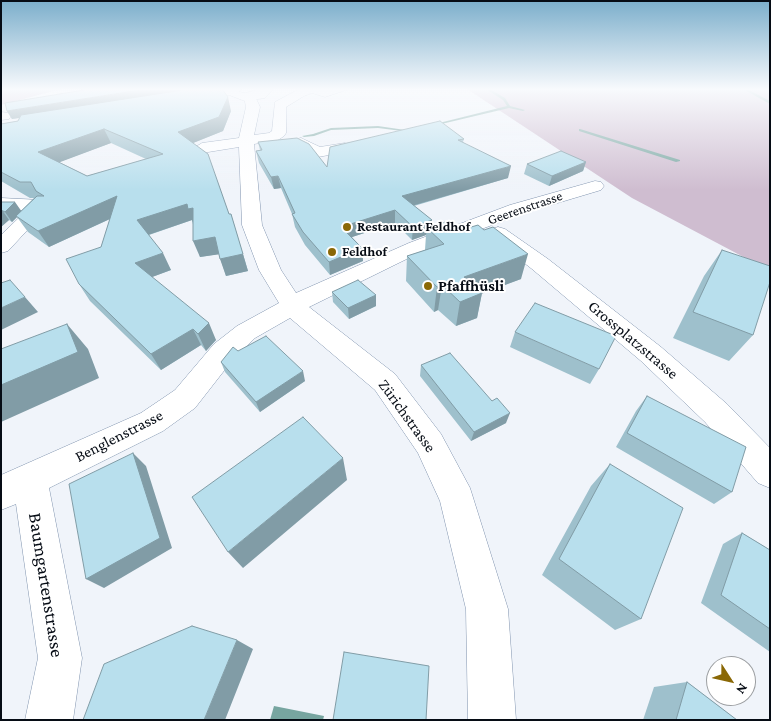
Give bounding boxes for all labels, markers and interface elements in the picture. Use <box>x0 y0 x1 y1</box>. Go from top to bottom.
street label: Geerenstrasse <box>485 187 565 229</box>
place label: Restaurant Feldhof <box>357 219 470 235</box>
marker: Restaurant Feldhof <box>341 221 353 233</box>
place label: Feldhof <box>342 244 387 260</box>
marker: Feldhof <box>326 246 338 258</box>
place label: Pfaffhüsli <box>438 276 504 296</box>
marker: Pfaffhüsli <box>422 280 434 292</box>
street label: Grossplatzstrasse <box>584 297 682 383</box>
street label: Zürichstrasse <box>374 376 440 456</box>
street label: Benglenstrasse <box>72 406 166 466</box>
street label: Baumgartenstrasse <box>23 511 69 659</box>
north arrow <box>706 656 756 706</box>
text: N <box>733 681 752 698</box>

